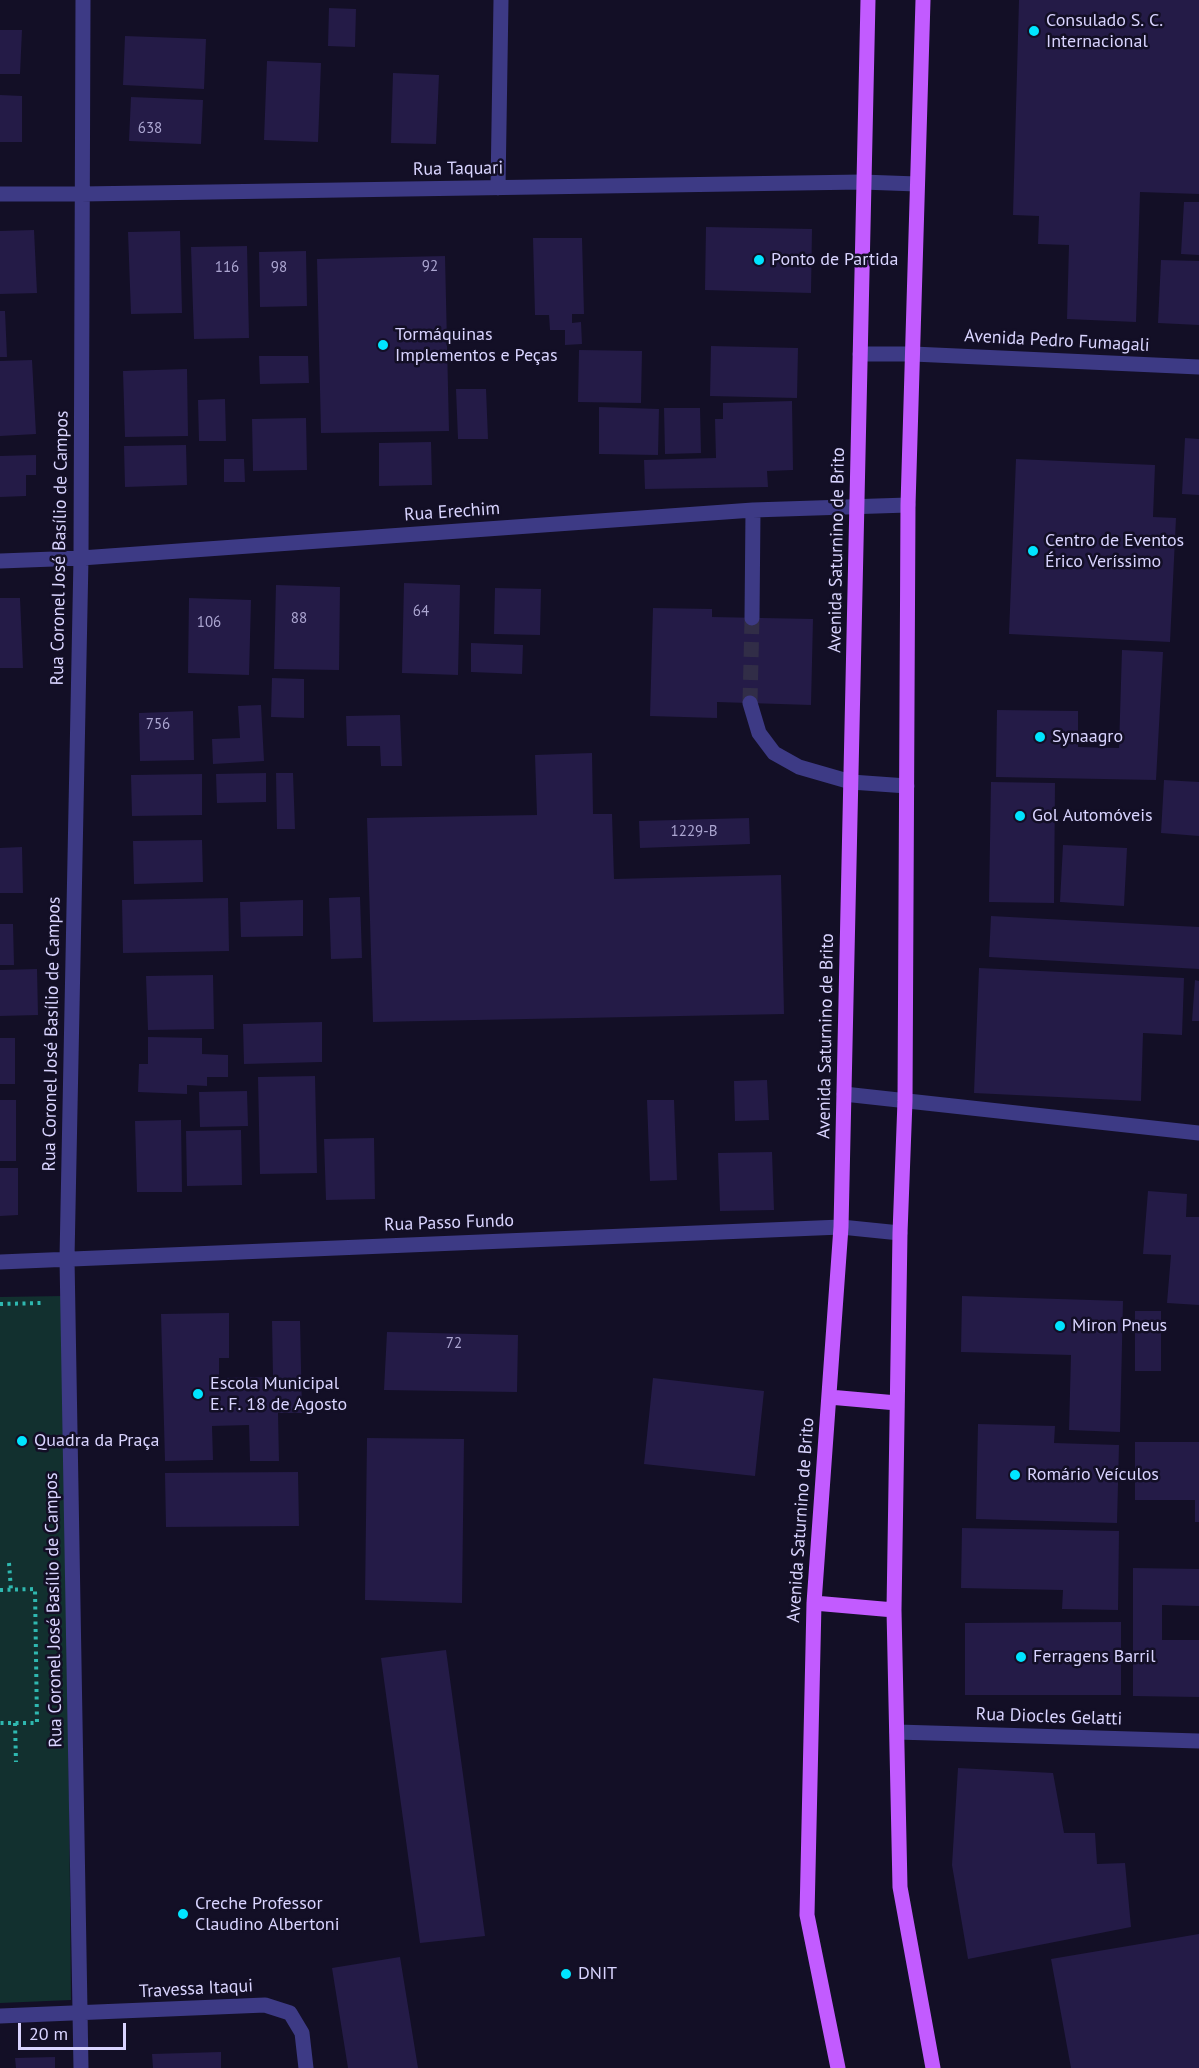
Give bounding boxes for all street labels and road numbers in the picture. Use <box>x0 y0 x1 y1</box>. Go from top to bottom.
street label: Rua Taquari <box>413 157 503 181</box>
street label: Avenida Pedro Fumagali <box>964 325 1150 357</box>
street label: Rua Coronel José Basílio de Campos <box>47 410 73 686</box>
street label: Avenida Saturnino de Brito <box>824 447 850 653</box>
street label: Rua Erechim <box>403 498 501 526</box>
street label: Rua Coronel José Basílio de Campos <box>39 896 65 1172</box>
street label: Avenida Saturnino de Brito <box>813 933 839 1139</box>
street label: Rua Passo Fundo <box>384 1210 514 1236</box>
street label: Avenida Saturnino de Brito <box>783 1417 819 1623</box>
street label: Rua Coronel José Basílio de Campos <box>41 1472 67 1748</box>
street label: Rua Diocles Gelatti <box>975 1704 1123 1730</box>
street label: Travessa Itaqui <box>138 1975 254 2003</box>

